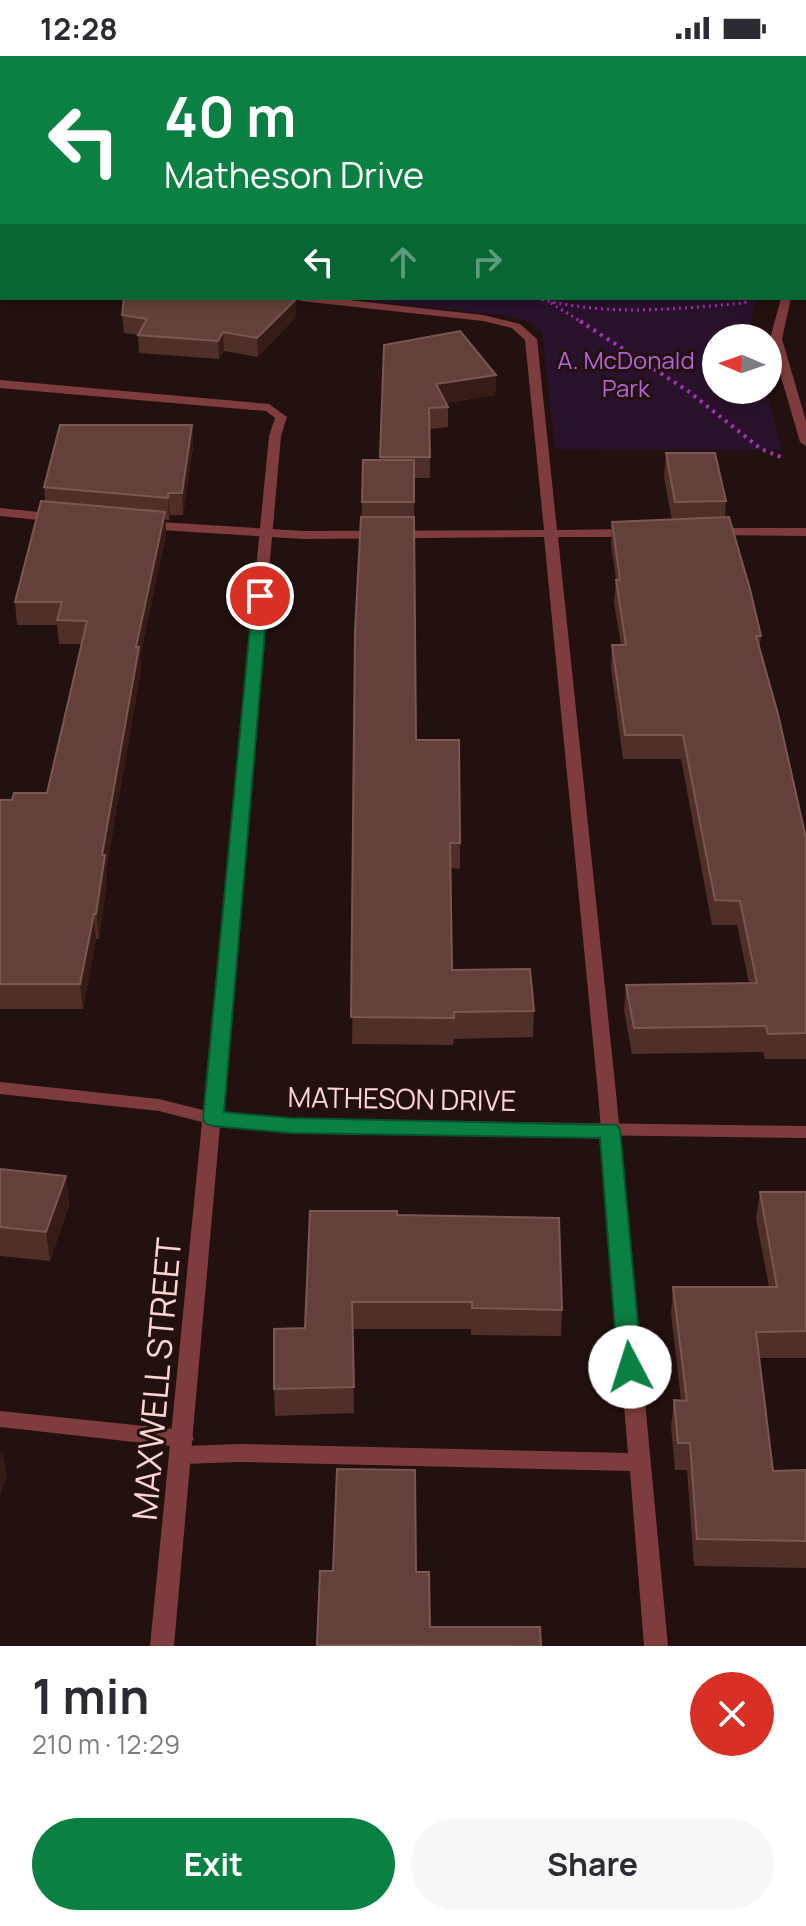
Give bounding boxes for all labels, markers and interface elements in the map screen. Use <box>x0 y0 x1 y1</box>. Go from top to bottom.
text: 12:28 <box>40 8 118 49</box>
text: 40 m <box>164 77 296 154</box>
icon: left <box>32 88 136 192</box>
text: Matheson Drive <box>164 150 424 199</box>
icon: left <box>297 240 341 284</box>
icon: ahead <box>381 240 425 284</box>
icon: right <box>465 240 509 284</box>
north arrow <box>702 324 782 404</box>
map controls <box>702 324 782 404</box>
park label: A. McDonald Park <box>557 343 695 404</box>
pin <box>226 562 294 630</box>
icon: arrive <box>238 574 282 618</box>
street label: MATHESON DRIVE <box>287 1077 517 1119</box>
street label: MAXWELL STREET <box>121 1236 191 1522</box>
position arrow <box>588 1325 672 1409</box>
text: 1 min <box>32 1663 149 1728</box>
button: close <box>690 1672 774 1756</box>
text: 210 m · 12:29 <box>32 1726 180 1762</box>
button: Exit <box>32 1818 395 1910</box>
button: Share <box>411 1818 774 1910</box>

